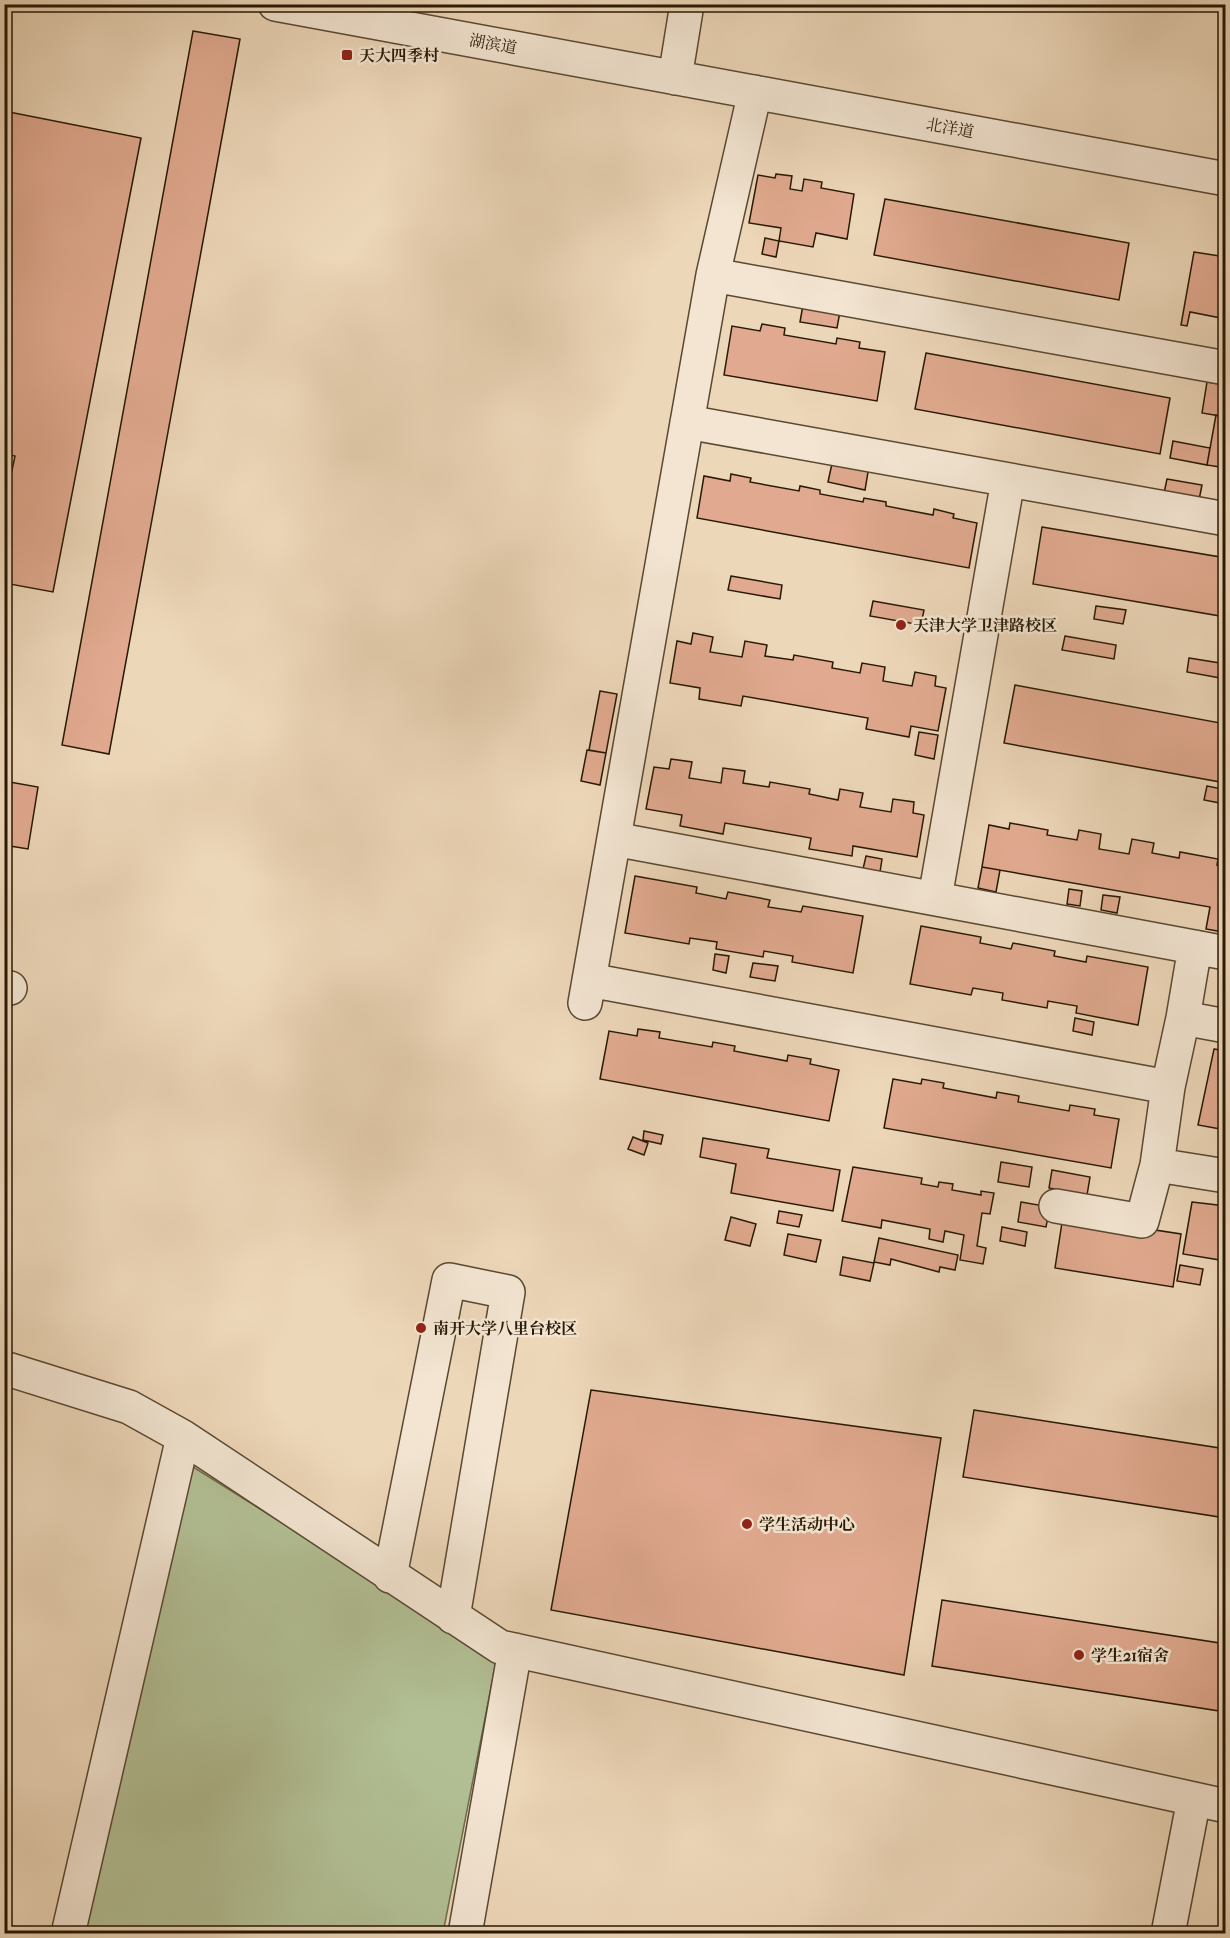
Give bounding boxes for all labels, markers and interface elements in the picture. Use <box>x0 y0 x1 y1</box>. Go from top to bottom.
street label: 湖滨道 <box>468 30 518 58</box>
place label: 天大四季村 <box>359 46 439 65</box>
marker: 天大四季村 <box>340 48 354 62</box>
street label: 北洋道 <box>925 114 975 142</box>
place label: 天津大学卫津路校区 <box>913 616 1057 635</box>
marker: 天津大学卫津路校区 <box>894 618 908 632</box>
place label: 南开大学八里台校区 <box>433 1319 577 1338</box>
marker: 南开大学八里台校区 <box>414 1321 428 1335</box>
place label: 学生活动中心 <box>759 1515 855 1534</box>
marker: 学生活动中心 <box>740 1517 754 1531</box>
place label: 学生21宿舍 <box>1091 1646 1169 1665</box>
marker: 学生21宿舍 <box>1072 1648 1086 1662</box>

